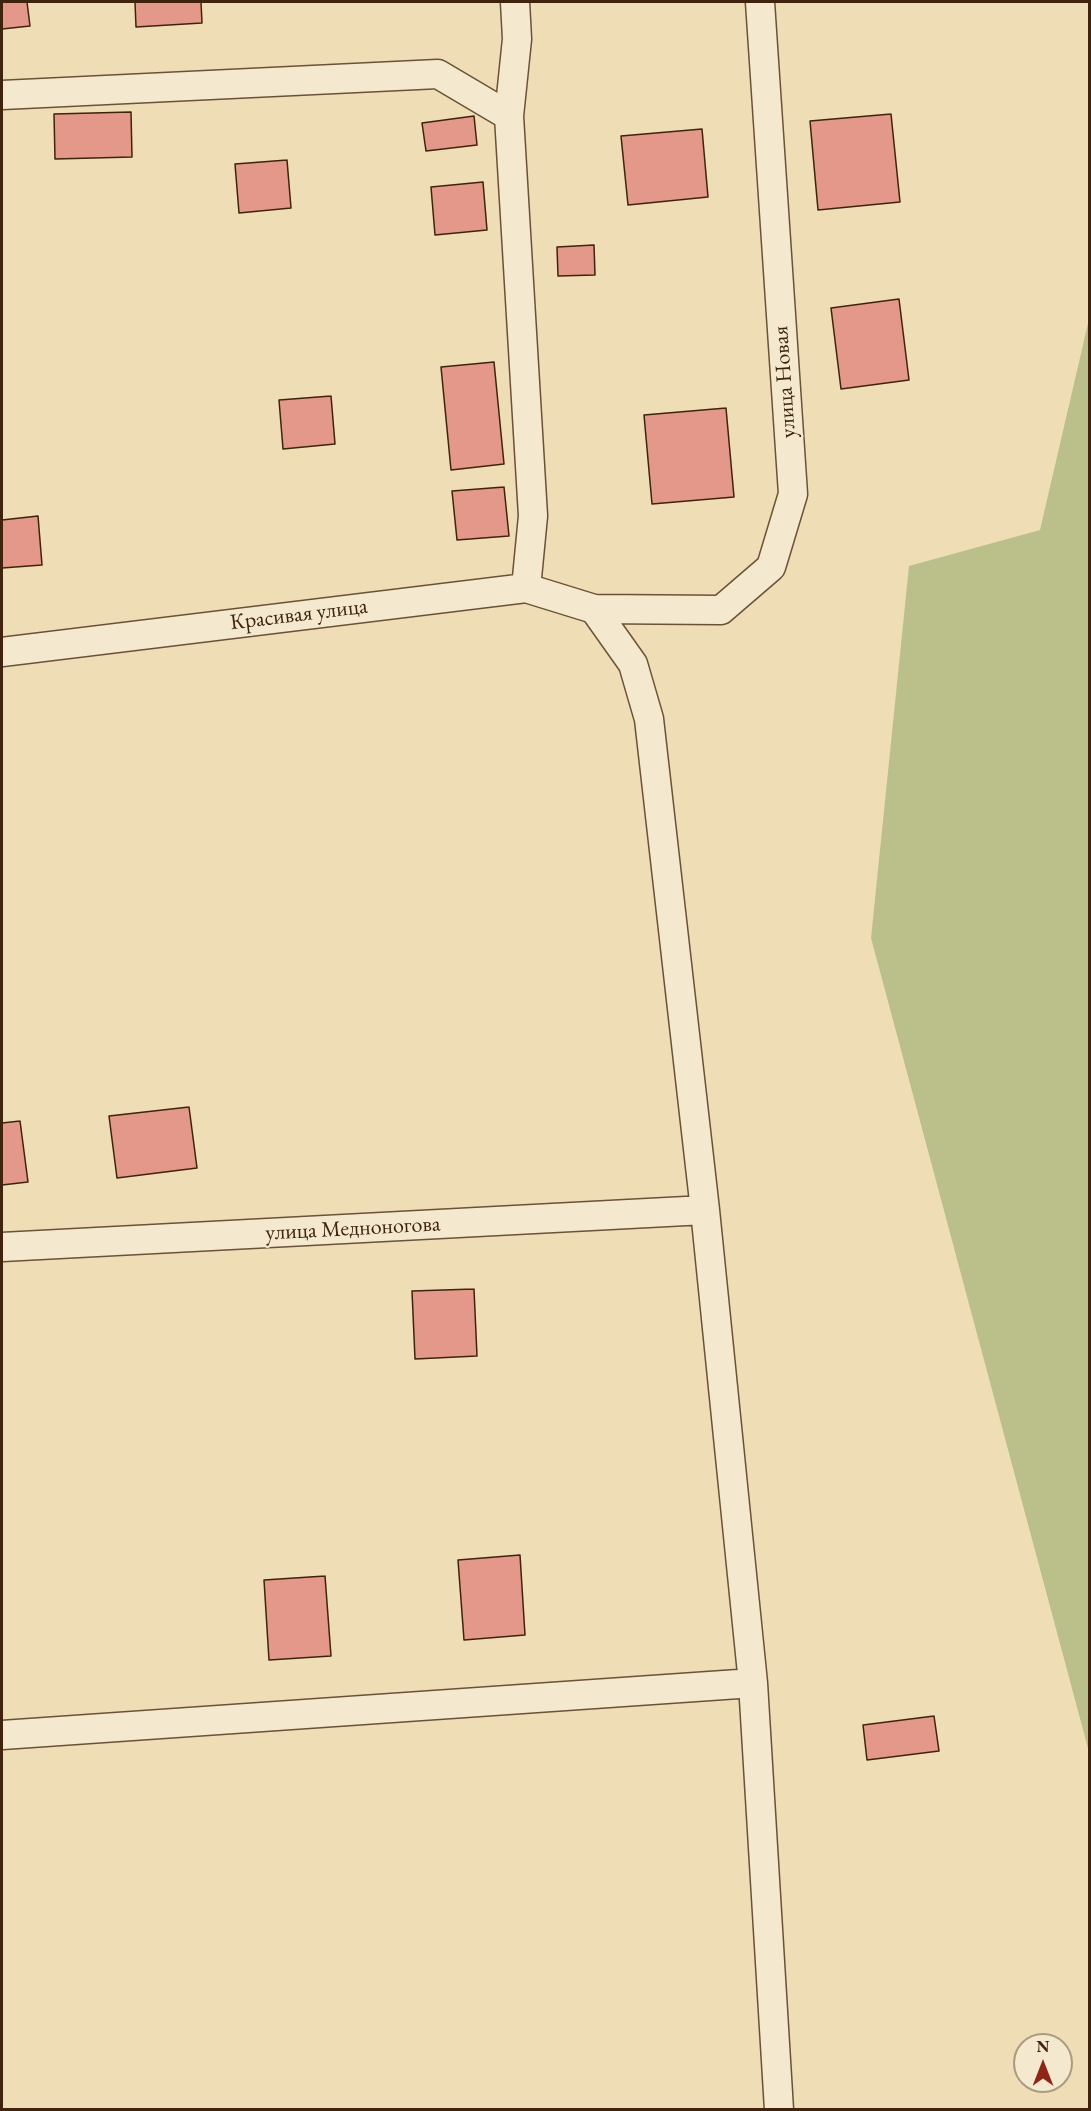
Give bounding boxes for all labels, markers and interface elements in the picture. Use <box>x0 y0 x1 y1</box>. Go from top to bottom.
street label: улица Новая <box>768 325 802 439</box>
street label: Красивая улица <box>229 593 369 637</box>
street label: улица Медноногова <box>265 1211 441 1247</box>
north arrow <box>1013 2033 1073 2093</box>
text: N <box>1037 2036 1049 2057</box>

